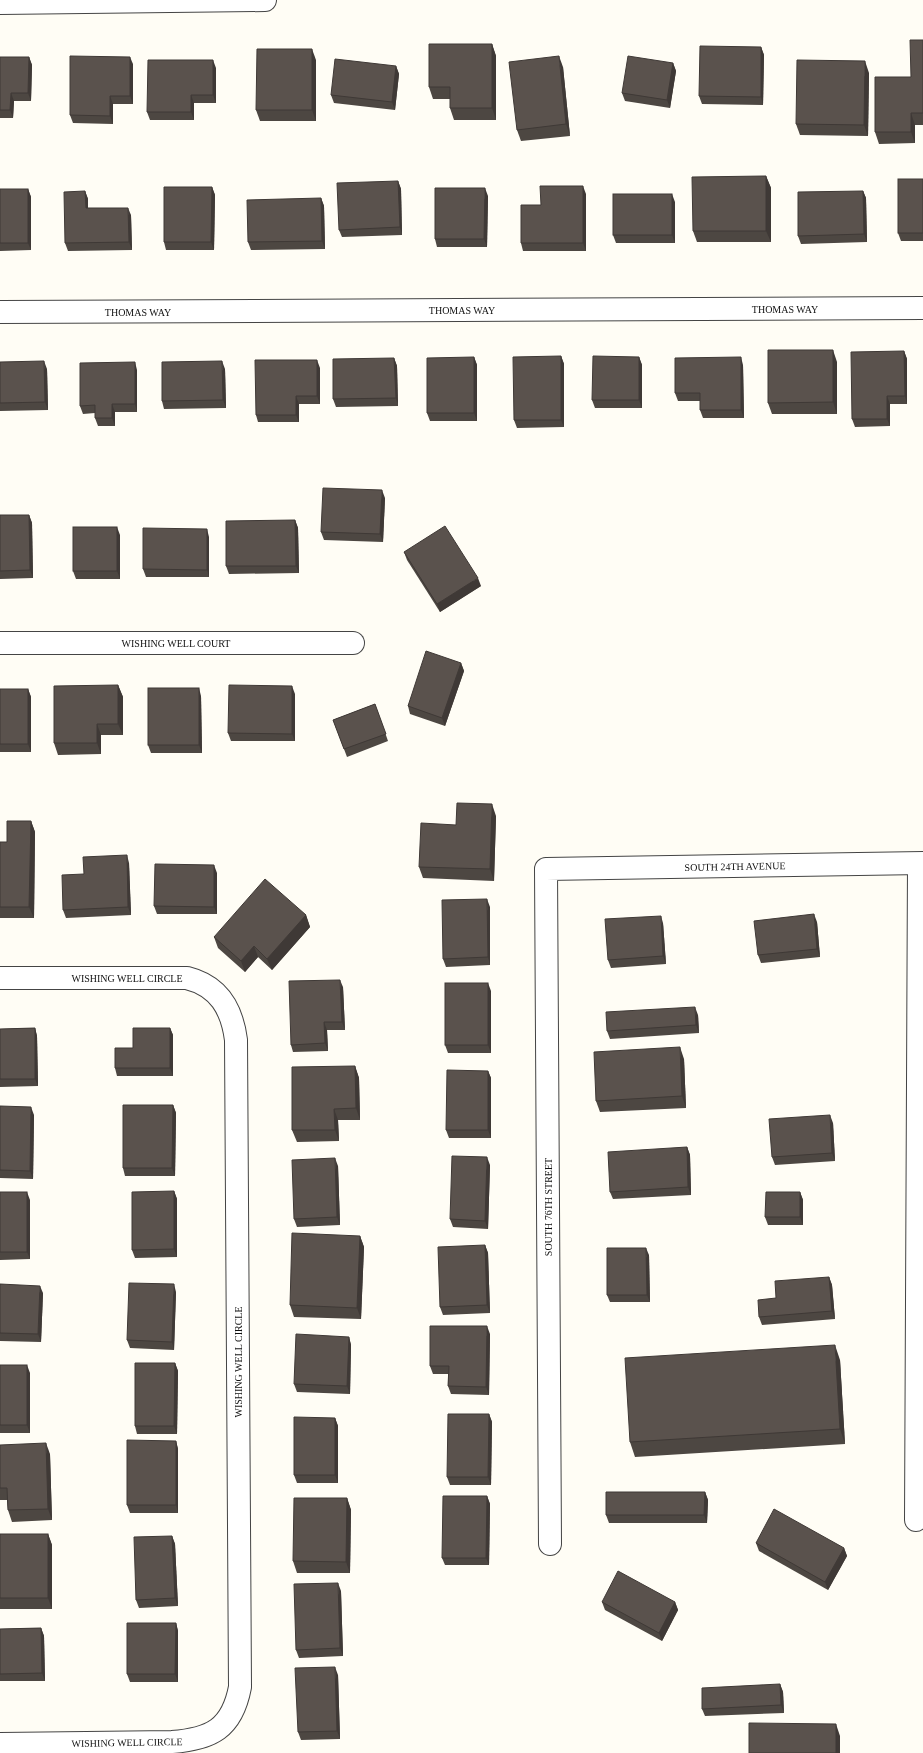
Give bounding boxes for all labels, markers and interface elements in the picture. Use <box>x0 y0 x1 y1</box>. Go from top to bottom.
street label: THOMAS WAY <box>752 304 818 315</box>
street label: THOMAS WAY <box>429 305 495 316</box>
street label: THOMAS WAY <box>105 307 171 318</box>
street label: WISHING WELL COURT <box>122 638 230 649</box>
street label: SOUTH 24TH AVENUE <box>684 860 786 873</box>
street label: WISHING WELL CIRCLE <box>71 973 183 984</box>
street label: SOUTH 76TH STREET <box>543 1158 554 1256</box>
street label: WISHING WELL CIRCLE <box>233 1306 244 1418</box>
street label: WISHING WELL CIRCLE <box>71 1736 183 1749</box>

